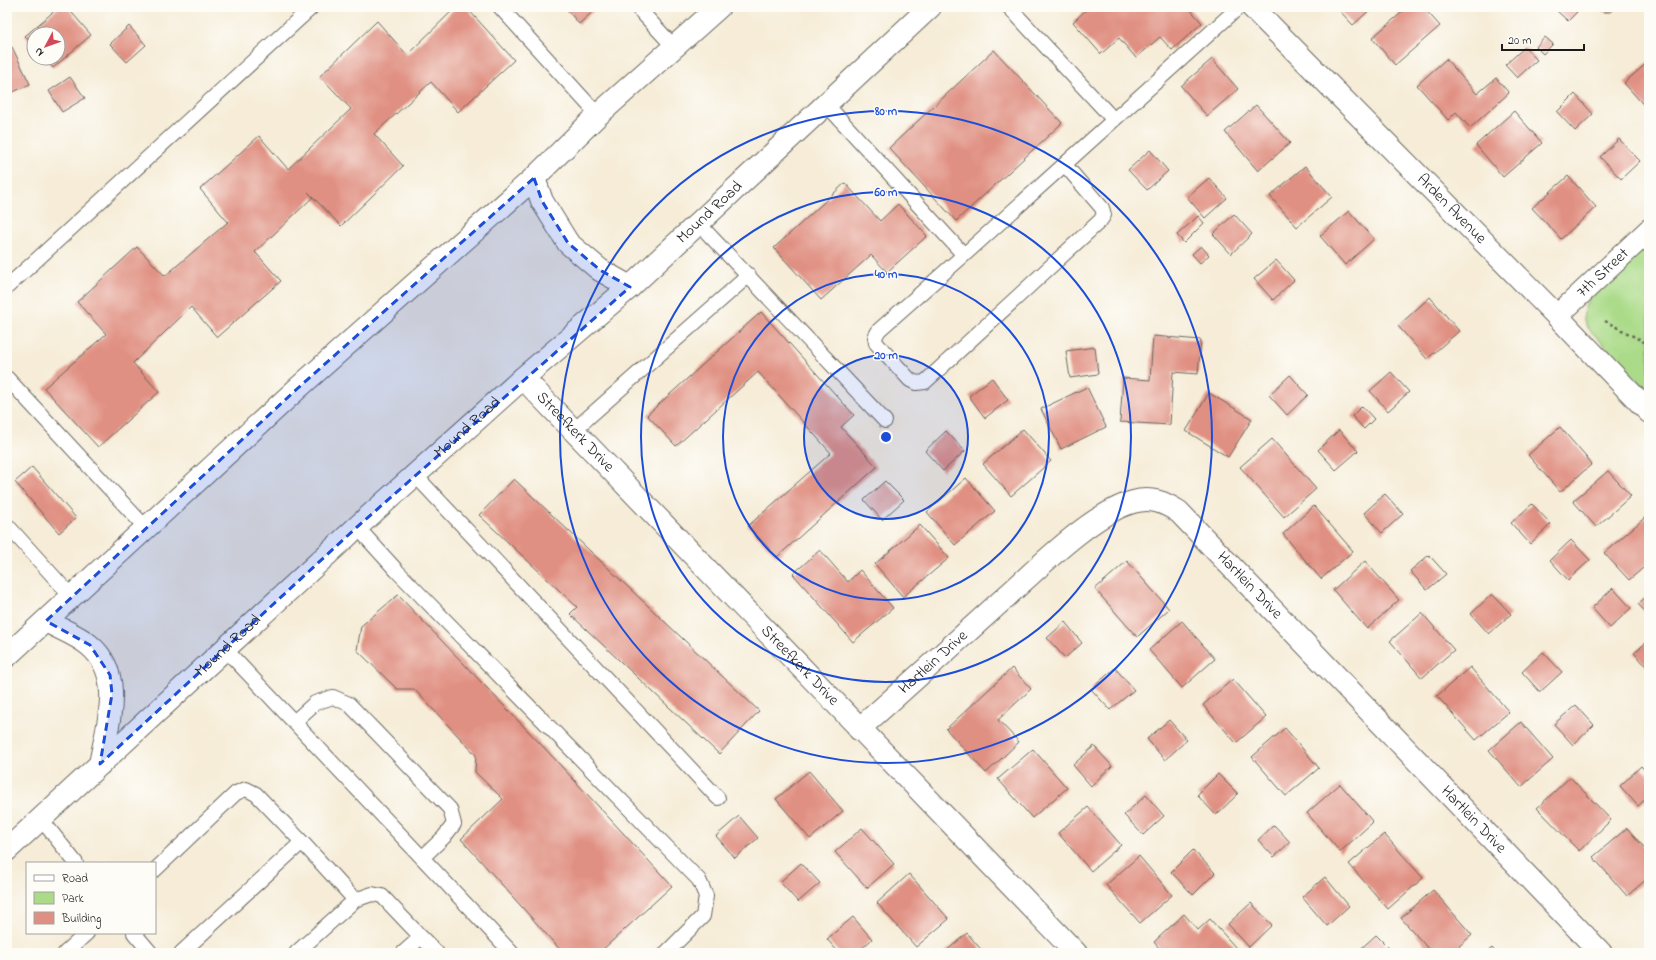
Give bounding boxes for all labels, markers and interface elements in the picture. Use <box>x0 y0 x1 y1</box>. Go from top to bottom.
north arrow <box>26 26 66 66</box>
scale bar <box>1502 26 1584 52</box>
text: 20 m <box>1508 32 1531 50</box>
text: N <box>31 44 48 60</box>
text: 80 m <box>874 103 898 121</box>
street label: Arden Avenue <box>1411 168 1493 250</box>
street label: Mound Road <box>671 175 748 250</box>
text: 60 m <box>874 184 898 202</box>
street label: 7th Street <box>1571 242 1635 304</box>
text: 40 m <box>874 266 898 284</box>
text: 20 m <box>873 347 898 365</box>
street label: Streefkerk Drive <box>530 386 620 479</box>
street label: Mound Road <box>429 391 507 464</box>
centre of rings <box>879 430 893 444</box>
street label: Hartlein Drive <box>1211 546 1289 626</box>
street label: Mound Road <box>190 609 267 683</box>
street label: Streefkerk Drive <box>755 620 845 712</box>
street label: Hartlein Drive <box>893 624 974 700</box>
street label: Hartlein Drive <box>1435 780 1513 860</box>
legend <box>26 862 156 934</box>
text: Road <box>62 870 88 888</box>
text: Park <box>62 890 84 908</box>
text: Building <box>61 910 101 929</box>

